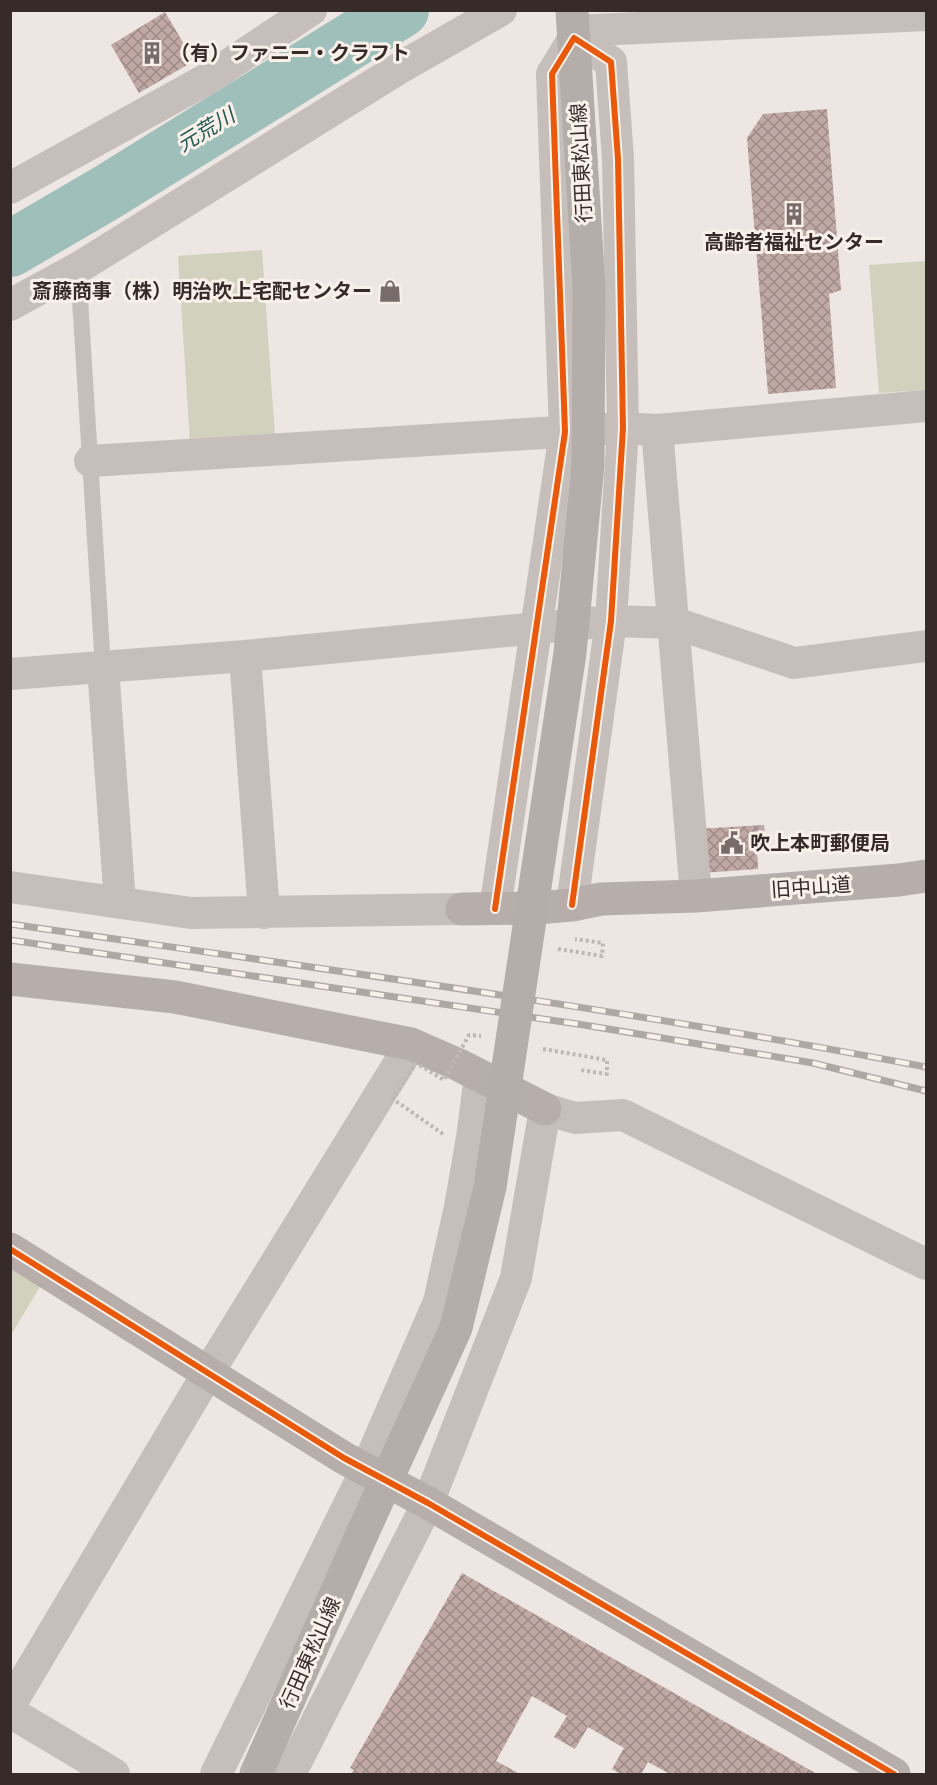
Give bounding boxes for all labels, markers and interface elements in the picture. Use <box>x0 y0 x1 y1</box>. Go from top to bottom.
building icon: （有）ファニー・クラフト <box>139 40 165 66</box>
place label: （有）ファニー・クラフト <box>170 41 410 65</box>
water label: 元荒川 <box>172 102 241 157</box>
street label: 行田東松山線 <box>566 102 596 224</box>
building icon: 高齢者福祉センター <box>781 201 807 227</box>
place label: 高齢者福祉センター <box>704 230 884 254</box>
shop icon: 斎藤商事（株）明治吹上宅配センター <box>377 278 403 304</box>
place label: 斎藤商事（株）明治吹上宅配センター <box>32 279 372 303</box>
public building icon: 吹上本町郵便局 <box>719 830 745 856</box>
place label: 吹上本町郵便局 <box>750 831 890 855</box>
street label: 旧中山道 <box>770 872 852 902</box>
street label: 行田東松山線 <box>275 1593 345 1713</box>

